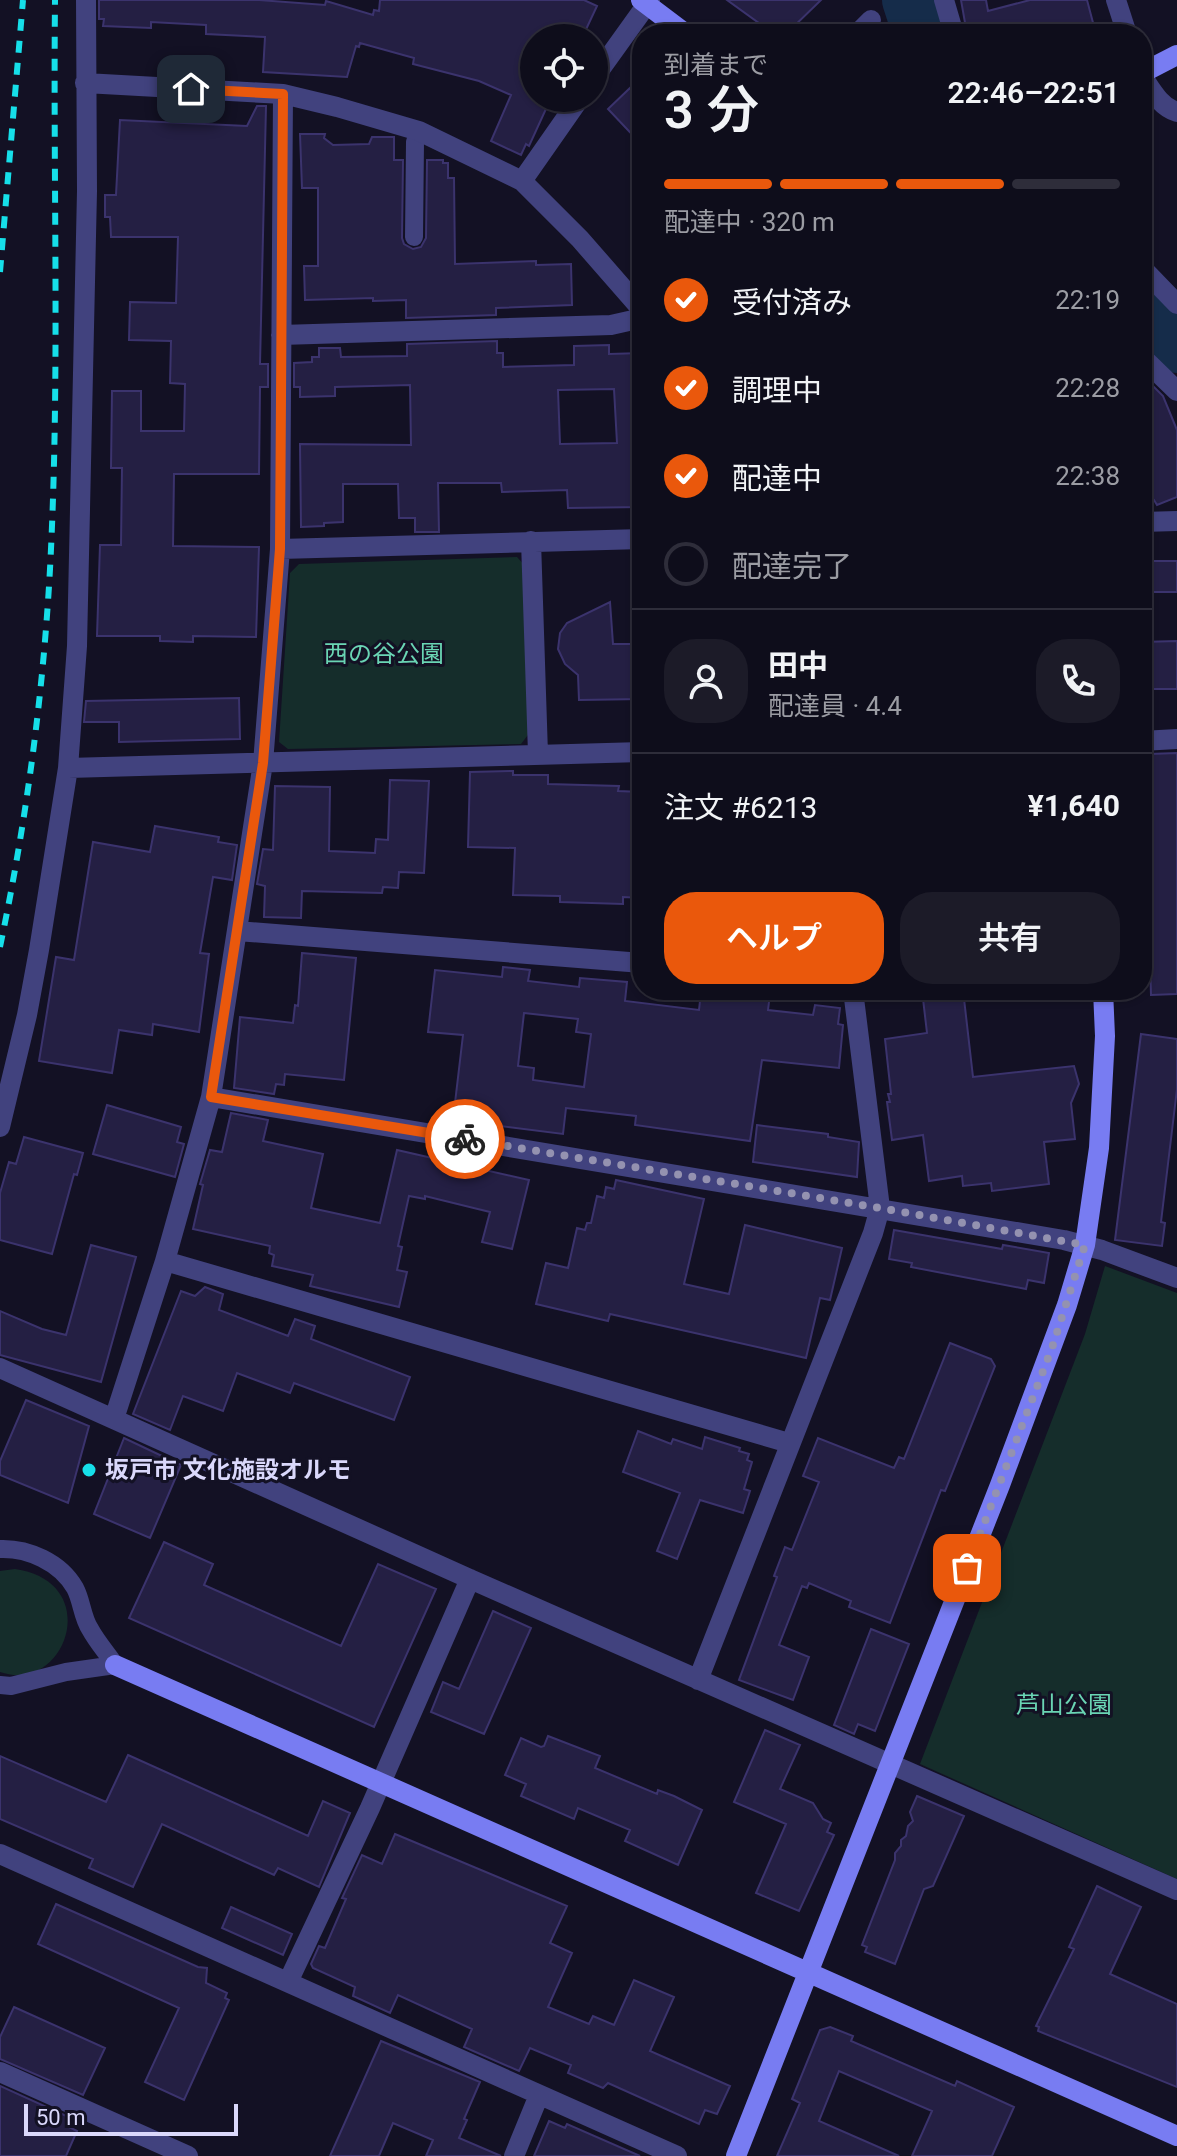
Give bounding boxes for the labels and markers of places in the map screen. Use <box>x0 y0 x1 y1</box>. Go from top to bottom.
pin <box>157 55 225 123</box>
place label: 坂戸市 文化施設オルモ <box>105 1456 351 1484</box>
marker: 坂戸市 文化施設オルモ <box>80 1461 98 1479</box>
pin <box>933 1534 1001 1602</box>

